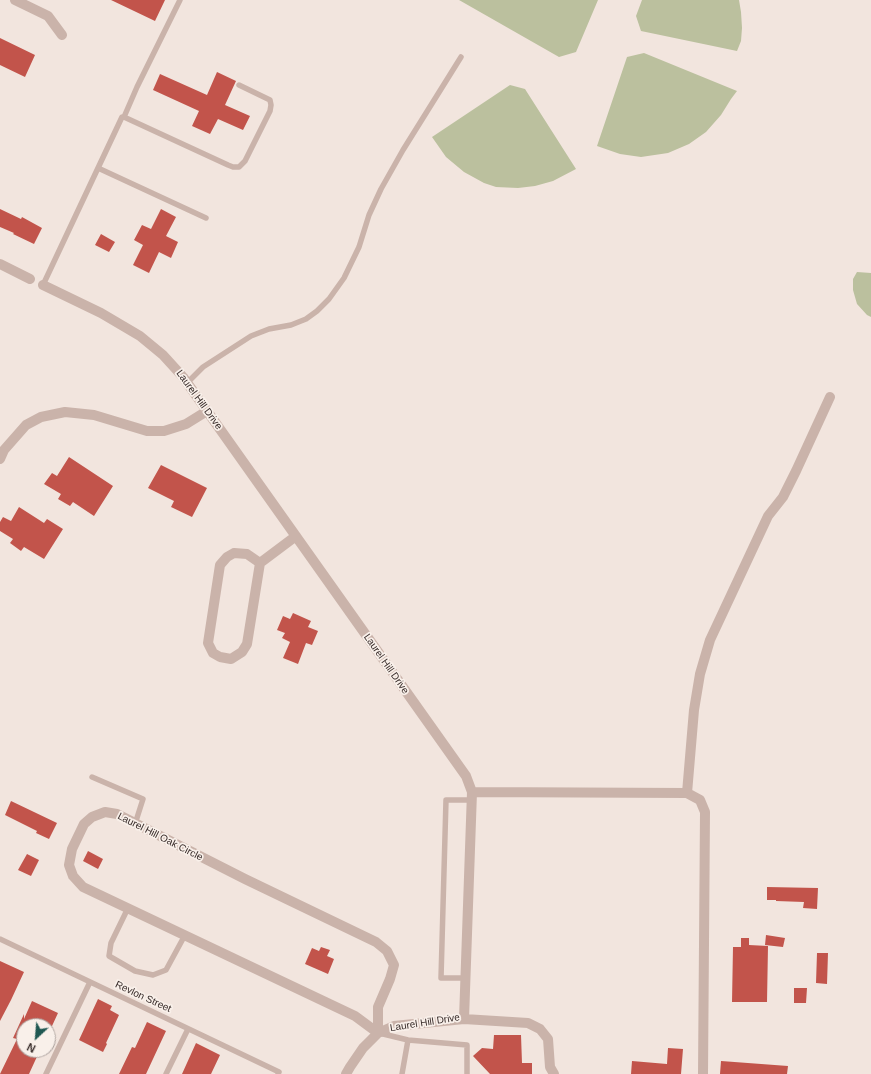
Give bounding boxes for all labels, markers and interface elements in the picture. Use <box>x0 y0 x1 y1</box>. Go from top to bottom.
street label: Laurel Hill Drive <box>173 368 225 432</box>
street label: Laurel Hill Drive <box>361 632 411 696</box>
street label: Laurel Hill Oak Circle <box>115 810 205 864</box>
street label: Revlon Street <box>113 979 173 1015</box>
street label: Laurel Hill Drive <box>389 1012 461 1034</box>
north arrow <box>16 1018 56 1058</box>
text: N <box>25 1041 37 1055</box>

